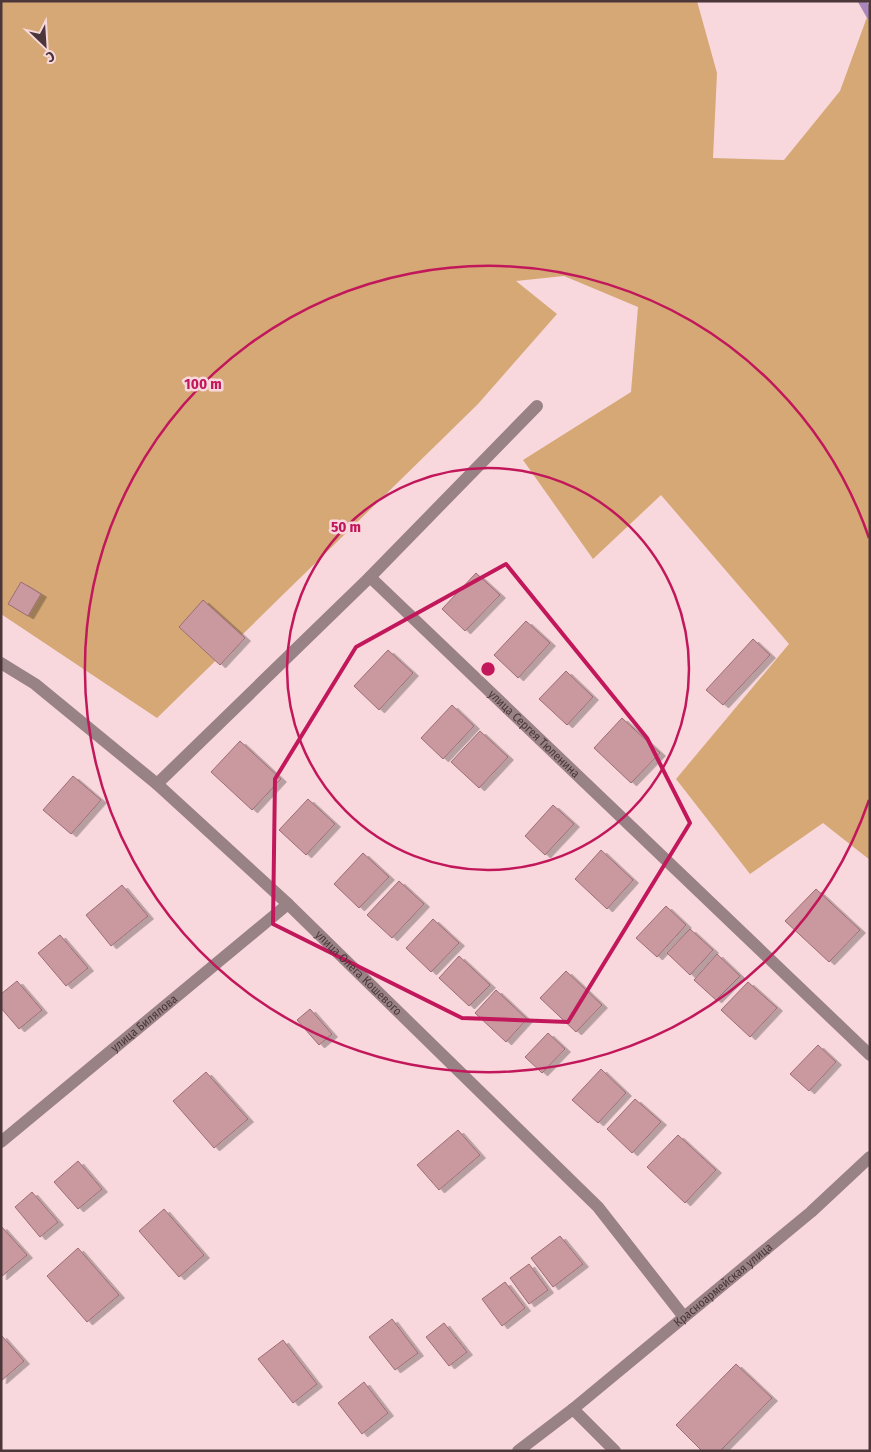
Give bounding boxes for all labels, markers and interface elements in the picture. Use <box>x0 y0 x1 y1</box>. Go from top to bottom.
north arrow <box>20 20 70 70</box>
text: С <box>43 47 57 66</box>
text: 100 m <box>184 375 222 393</box>
text: 50 m <box>331 518 361 536</box>
centre of rings <box>479 660 497 678</box>
street label: улица Сергея Тюленина <box>486 687 583 781</box>
street label: улица Олега Кошевого <box>312 928 405 1018</box>
street label: улица Билялова <box>108 992 180 1055</box>
street label: Красноармейская улица <box>671 1240 775 1330</box>

